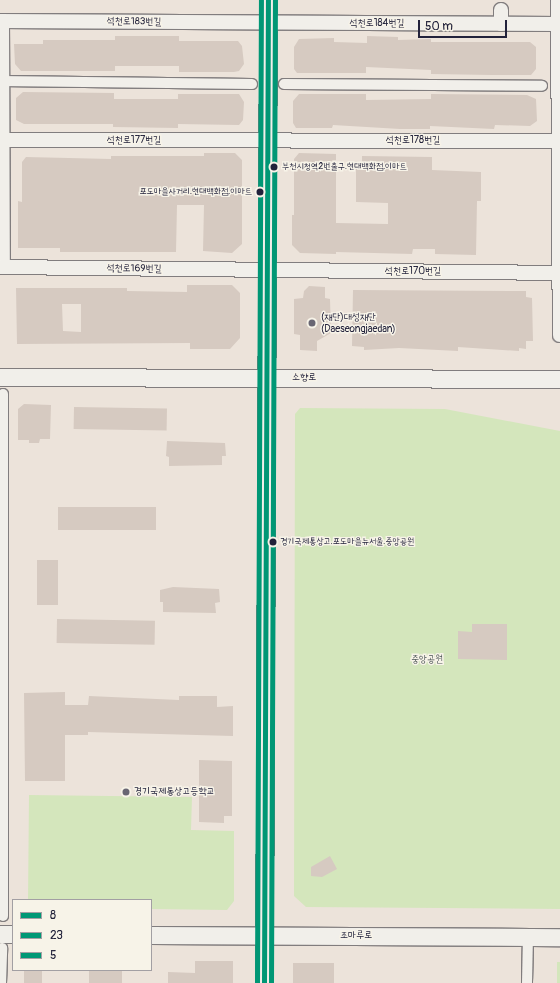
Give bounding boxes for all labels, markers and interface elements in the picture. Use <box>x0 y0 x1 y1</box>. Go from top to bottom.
scale bar <box>420 12 509 38</box>
street label: 석천로183번길 <box>107 16 161 28</box>
street label: 석천로184번길 <box>350 18 404 30</box>
text: 50 m <box>425 19 453 34</box>
street label: 석천로177번길 <box>107 135 161 147</box>
street label: 석천로178번길 <box>386 135 440 147</box>
marker: 부천시청역2번출구.현대백화점.이마트 <box>269 162 279 172</box>
place label: 부천시청역2번출구.현대백화점.이마트 <box>282 162 407 172</box>
place label: 포도마을사거리.현대백화점.이마트 <box>139 187 252 197</box>
marker: 포도마을사거리.현대백화점.이마트 <box>255 187 265 197</box>
street label: 석천로169번길 <box>106 263 162 275</box>
street label: 석천로170번길 <box>385 266 441 278</box>
place label: (재단)대성재단 (Daeseongjaedan) <box>321 311 396 334</box>
marker: (재단)대성재단 (Daeseongjaedan) <box>306 317 318 329</box>
street label: 소향로 <box>292 372 316 384</box>
marker: 경기국제통상고.포도마을뉴서울.중앙공원 <box>268 537 278 547</box>
place label: 경기국제통상고.포도마을뉴서울.중앙공원 <box>280 537 414 547</box>
park label: 중앙공원 <box>411 654 443 666</box>
place label: 경기국제통상고등학교 <box>134 786 214 798</box>
marker: 경기국제통상고등학교 <box>121 787 131 797</box>
legend <box>12 899 152 971</box>
text: 8 <box>50 908 56 923</box>
text: 23 <box>50 928 63 943</box>
street label: 조마루로 <box>340 930 372 942</box>
text: 5 <box>50 948 57 963</box>

